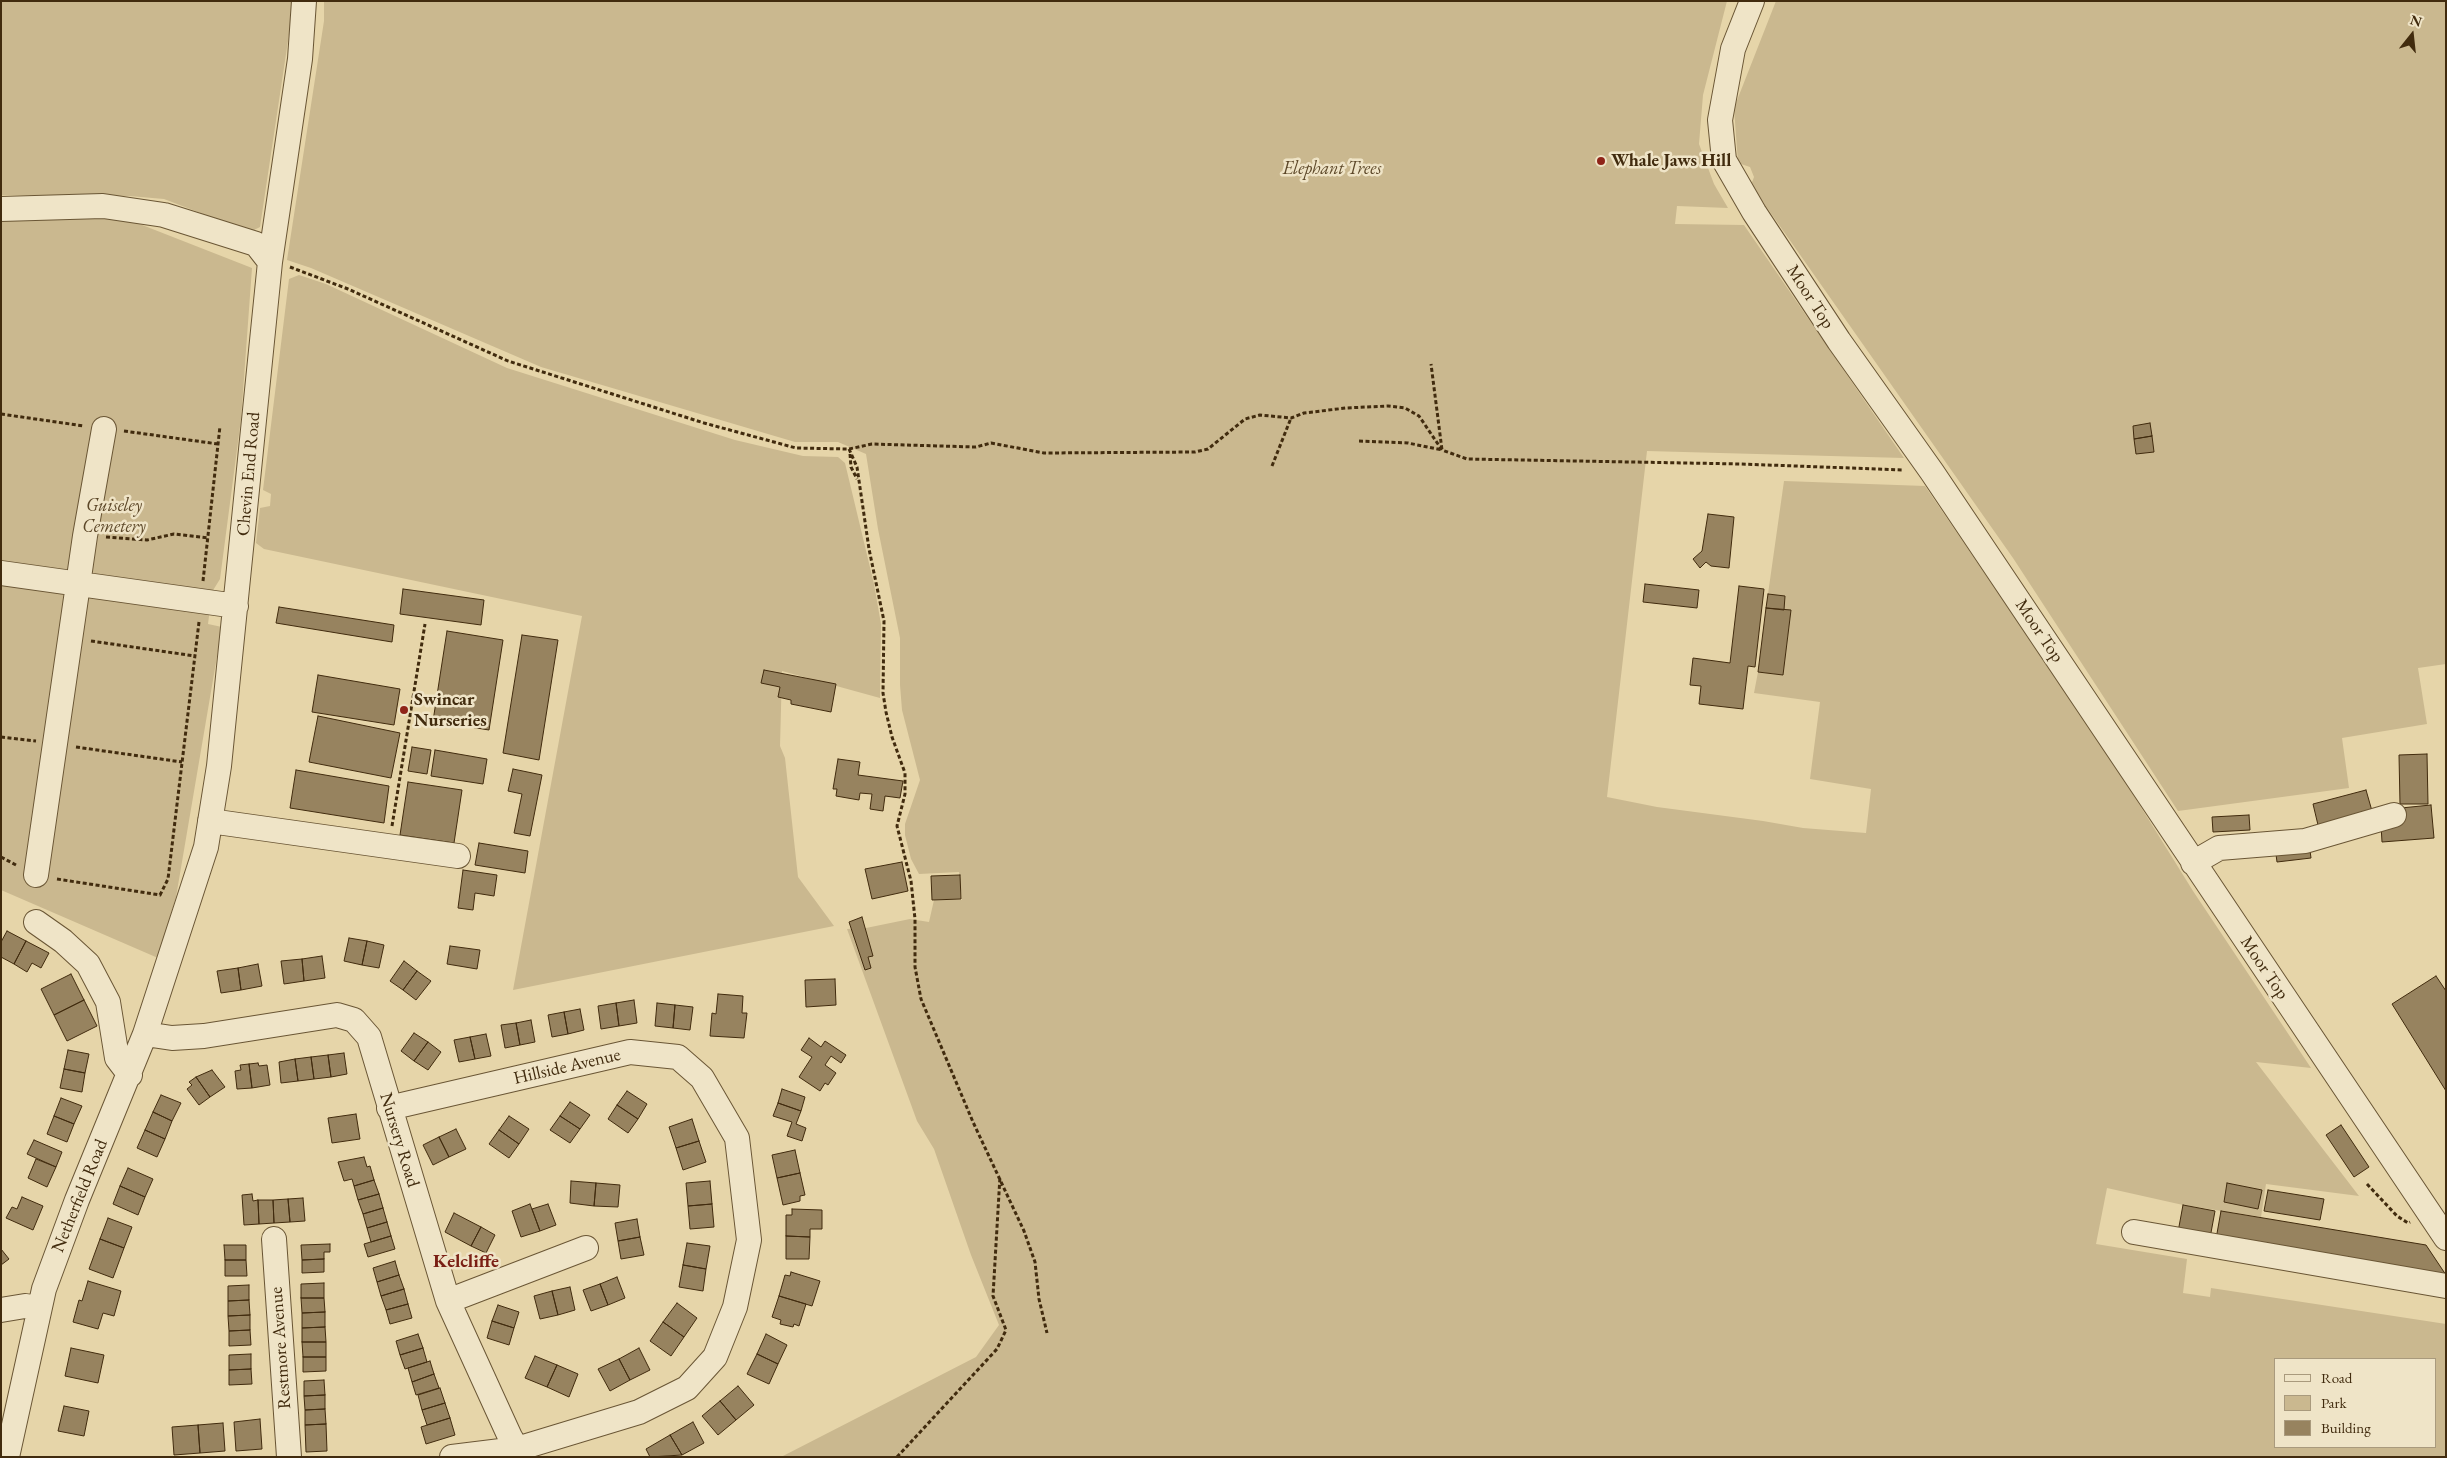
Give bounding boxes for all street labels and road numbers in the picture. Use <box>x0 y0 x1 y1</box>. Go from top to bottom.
street label: Moor Top <box>1781 261 1839 333</box>
street label: Chevin End Road <box>233 411 265 537</box>
street label: Moor Top <box>2010 595 2068 667</box>
street label: Moor Top <box>2235 932 2293 1004</box>
street label: Hillside Avenue <box>511 1044 623 1090</box>
street label: Nursery Road <box>374 1090 424 1190</box>
street label: Netherfield Road <box>47 1136 113 1256</box>
street label: Restmore Avenue <box>266 1286 296 1410</box>

